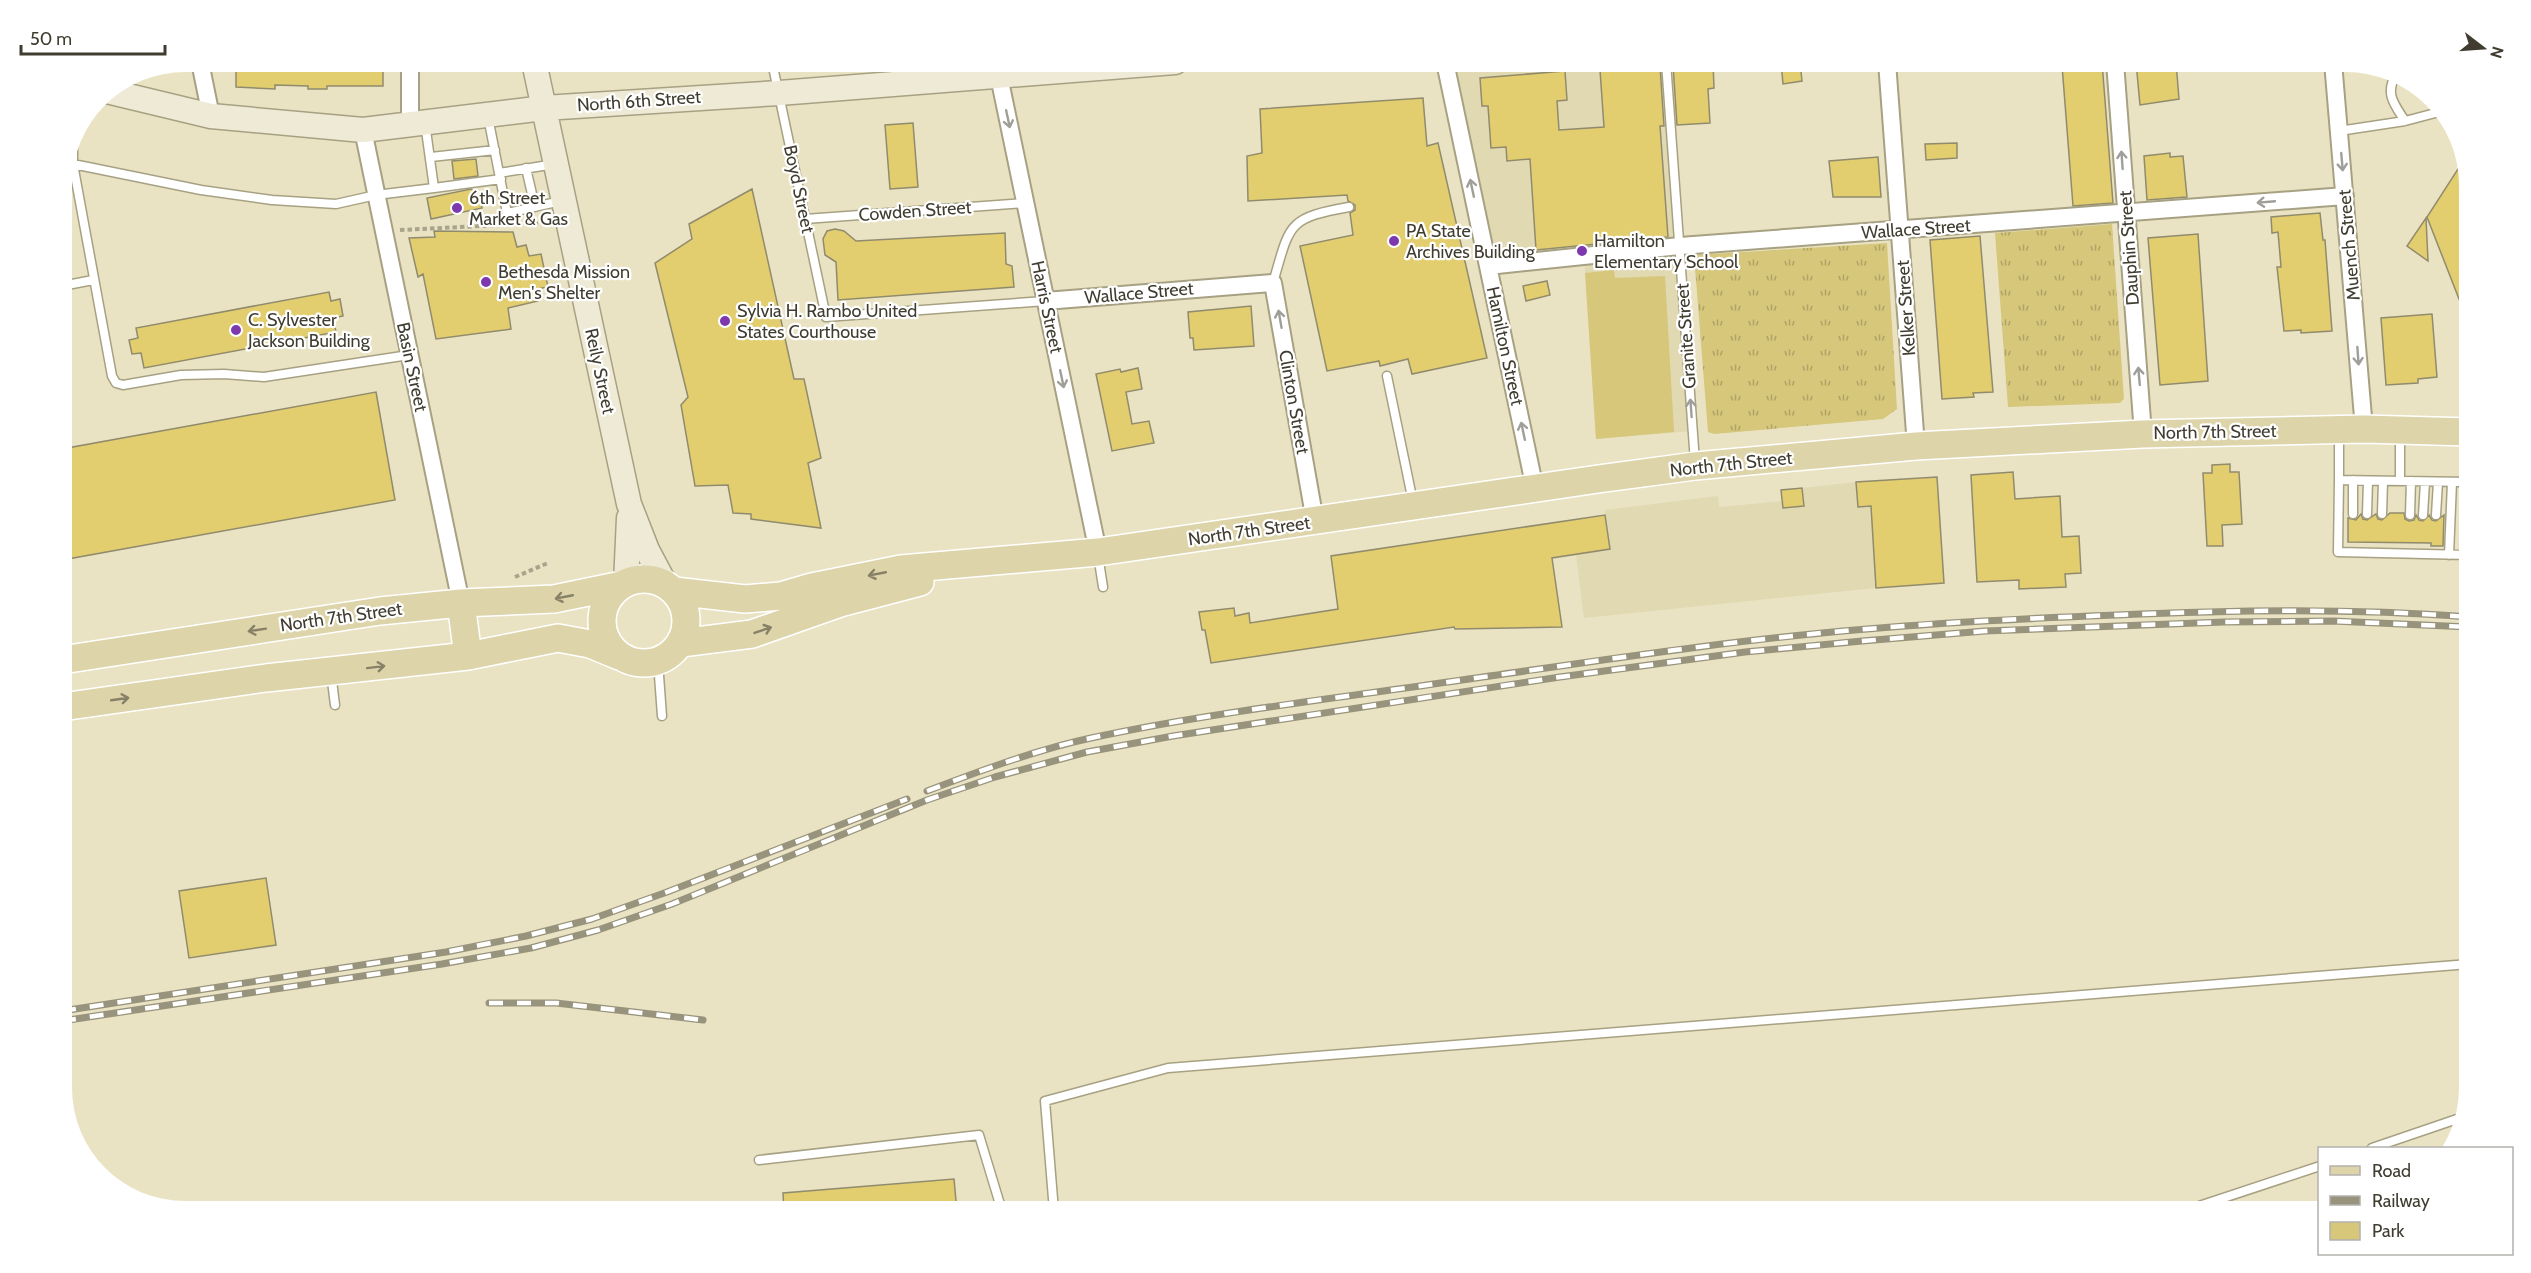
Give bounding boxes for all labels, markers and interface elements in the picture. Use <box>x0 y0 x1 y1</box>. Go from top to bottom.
scale bar <box>21 18 165 56</box>
north arrow <box>2453 18 2513 78</box>
text: 50 m <box>30 28 72 50</box>
text: N <box>2486 44 2508 60</box>
street label: North 6th Street <box>576 86 702 116</box>
one-way arrow <box>1003 108 1014 128</box>
street label: Boyd Street <box>779 143 819 235</box>
one-way arrow <box>2116 151 2127 171</box>
one-way arrow <box>2337 151 2348 171</box>
one-way arrow <box>1465 179 1477 198</box>
place label: 6th Street Market & Gas <box>469 187 568 230</box>
street label: Muench Street <box>2333 189 2365 301</box>
street label: Dauphin Street <box>2114 190 2144 306</box>
street label: Cowden Street <box>858 196 972 226</box>
one-way arrow <box>2256 197 2276 208</box>
marker: 6th Street Market & Gas <box>450 201 464 215</box>
street label: Wallace Street <box>1861 214 1971 244</box>
place label: PA State Archives Building <box>1406 220 1536 263</box>
place label: Hamilton Elementary School <box>1594 230 1739 273</box>
marker: PA State Archives Building <box>1387 234 1401 248</box>
marker: Hamilton Elementary School <box>1575 244 1589 258</box>
street label: Harris Street <box>1026 259 1068 355</box>
street label: Kelker Street <box>1892 259 1920 357</box>
place label: Bethesda Mission Men's Shelter <box>498 261 630 304</box>
marker: Bethesda Mission Men's Shelter <box>479 275 493 289</box>
street label: Wallace Street <box>1083 277 1195 309</box>
street label: Granite Street <box>1671 283 1701 389</box>
street label: Hamilton Street <box>1482 284 1528 408</box>
place label: Sylvia H. Rambo United States Courthouse <box>737 300 917 343</box>
place label: C. Sylvester Jackson Building <box>247 309 371 352</box>
one-way arrow <box>1274 310 1285 329</box>
marker: Sylvia H. Rambo United States Courthouse <box>718 314 732 328</box>
street label: Basin Street <box>392 320 432 414</box>
marker: C. Sylvester Jackson Building <box>229 323 243 337</box>
street label: Reily Street <box>580 326 620 416</box>
one-way arrow <box>2353 345 2364 365</box>
street label: Clinton Street <box>1274 348 1314 456</box>
one-way arrow <box>2133 366 2144 386</box>
one-way arrow <box>1057 368 1068 388</box>
one-way arrow <box>1685 399 1696 419</box>
street label: North 7th Street <box>2153 420 2277 444</box>
one-way arrow <box>1517 422 1528 442</box>
street label: North 7th Street <box>1669 447 1793 481</box>
street label: North 7th Street <box>1187 512 1311 550</box>
one-way arrow <box>867 569 887 580</box>
one-way arrow <box>555 592 575 603</box>
street label: North 7th Street <box>279 598 403 636</box>
one-way arrow <box>753 623 772 634</box>
one-way arrow <box>248 624 268 635</box>
one-way arrow <box>365 662 385 673</box>
one-way arrow <box>109 694 129 705</box>
legend <box>2318 1147 2513 1255</box>
text: Road <box>2372 1160 2411 1182</box>
text: Railway <box>2372 1190 2430 1212</box>
text: Park <box>2372 1220 2405 1242</box>

